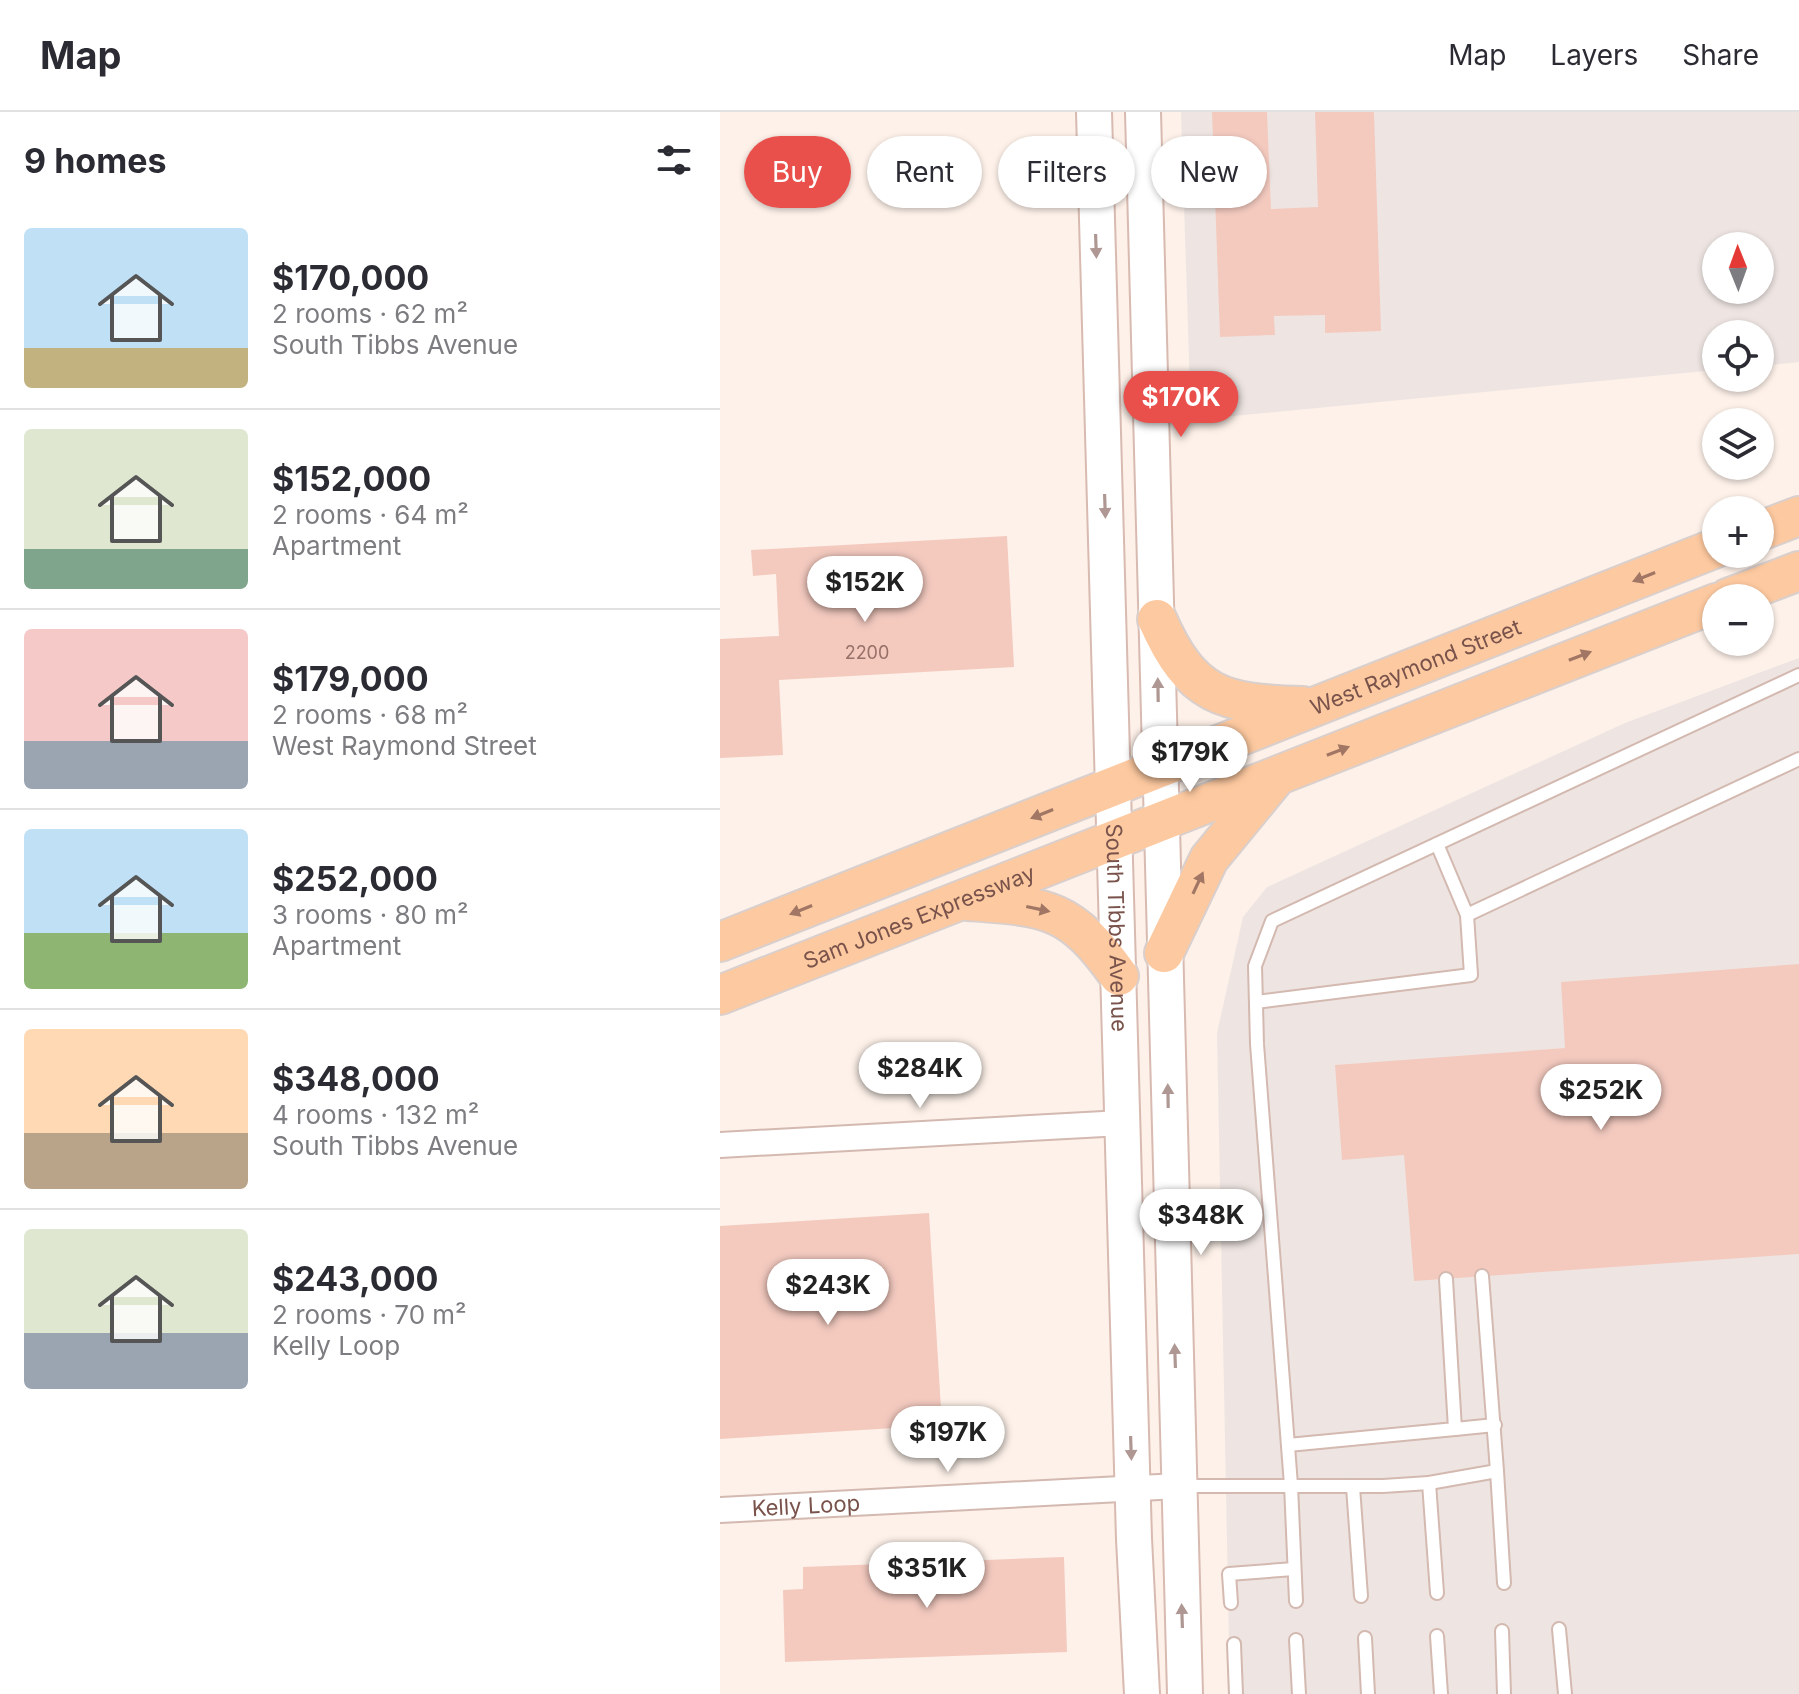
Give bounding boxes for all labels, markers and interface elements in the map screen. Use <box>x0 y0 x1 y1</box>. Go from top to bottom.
text: Map <box>40 32 121 78</box>
text: Map <box>1448 38 1506 72</box>
text: Layers <box>1550 38 1638 72</box>
text: Share <box>1682 38 1759 72</box>
chip: Buy <box>744 136 851 208</box>
chip: Rent <box>867 136 982 208</box>
chip: Filters <box>998 136 1135 208</box>
chip: New <box>1151 136 1267 208</box>
icon: filters <box>652 138 696 182</box>
text: 9 homes <box>24 140 166 181</box>
north arrow <box>1702 232 1774 304</box>
map controls <box>1702 232 1774 656</box>
one-way arrow <box>1090 234 1103 259</box>
text: $170,000 <box>272 257 429 298</box>
icon: home <box>88 260 184 356</box>
text: 2 rooms · 62 m² <box>272 298 468 329</box>
button: locate <box>1702 320 1774 392</box>
text: South Tibbs Avenue <box>272 329 518 360</box>
pin: $170K <box>1125 371 1237 439</box>
text: $170K <box>1141 381 1221 412</box>
button: layers <box>1702 408 1774 480</box>
text: $152,000 <box>272 458 431 499</box>
icon: home <box>88 461 184 557</box>
one-way arrow <box>1099 494 1112 519</box>
button: + <box>1702 496 1774 568</box>
text: 2 rooms · 64 m² <box>272 499 469 530</box>
text: Apartment <box>272 530 401 561</box>
pin: $152K <box>809 556 921 624</box>
text: $152K <box>825 566 905 597</box>
one-way arrow <box>1632 571 1656 584</box>
button: − <box>1702 584 1774 656</box>
street label: West Raymond Street <box>1307 614 1525 720</box>
house number: 2200 <box>845 642 889 663</box>
one-way arrow <box>1568 649 1592 662</box>
text: $179,000 <box>272 658 429 699</box>
icon: home <box>88 661 184 757</box>
one-way arrow <box>1152 677 1165 702</box>
text: 2 rooms · 68 m² <box>272 699 468 730</box>
pin: $179K <box>1134 726 1246 794</box>
text: West Raymond Street <box>272 730 537 761</box>
text: $179K <box>1151 736 1229 767</box>
one-way arrow <box>1326 744 1350 757</box>
one-way arrow <box>1030 807 1054 820</box>
street label: South Tibbs Avenue <box>1101 823 1133 1032</box>
text: $252,000 <box>272 858 438 899</box>
street label: Sam Jones Expressway <box>800 859 1039 974</box>
icon: home <box>88 861 184 957</box>
one-way arrow <box>1191 871 1205 895</box>
text: 3 rooms · 80 m² <box>272 899 469 930</box>
one-way arrow <box>1026 903 1051 916</box>
one-way arrow <box>789 904 813 917</box>
text: Apartment <box>272 930 401 961</box>
pin: $284K <box>864 1042 976 1110</box>
text: $284K <box>877 1052 963 1083</box>
text: $348,000 <box>272 1058 440 1099</box>
icon: home <box>88 1061 184 1157</box>
pin: $252K <box>1545 1064 1657 1132</box>
text: $252K <box>1558 1074 1644 1105</box>
one-way arrow <box>1162 1083 1174 1108</box>
text: 4 rooms · 132 m² <box>272 1099 479 1130</box>
text: South Tibbs Avenue <box>272 1130 518 1161</box>
pin: $348K <box>1145 1189 1257 1257</box>
text: $348K <box>1157 1199 1245 1230</box>
text: $243,000 <box>272 1258 439 1299</box>
pin: $243K <box>772 1259 884 1327</box>
icon: home <box>88 1261 184 1357</box>
text: $243K <box>785 1269 871 1300</box>
text: 2 rooms · 70 m² <box>272 1299 467 1330</box>
text: Kelly Loop <box>272 1330 400 1361</box>
one-way arrow <box>1168 1343 1181 1368</box>
pin: $197K <box>892 1406 1004 1474</box>
text: $197K <box>909 1416 987 1447</box>
one-way arrow <box>1125 1436 1138 1461</box>
street label: Kelly Loop <box>751 1490 861 1521</box>
pin: $351K <box>871 1542 983 1610</box>
text: $351K <box>887 1552 967 1583</box>
one-way arrow <box>1176 1603 1189 1628</box>

